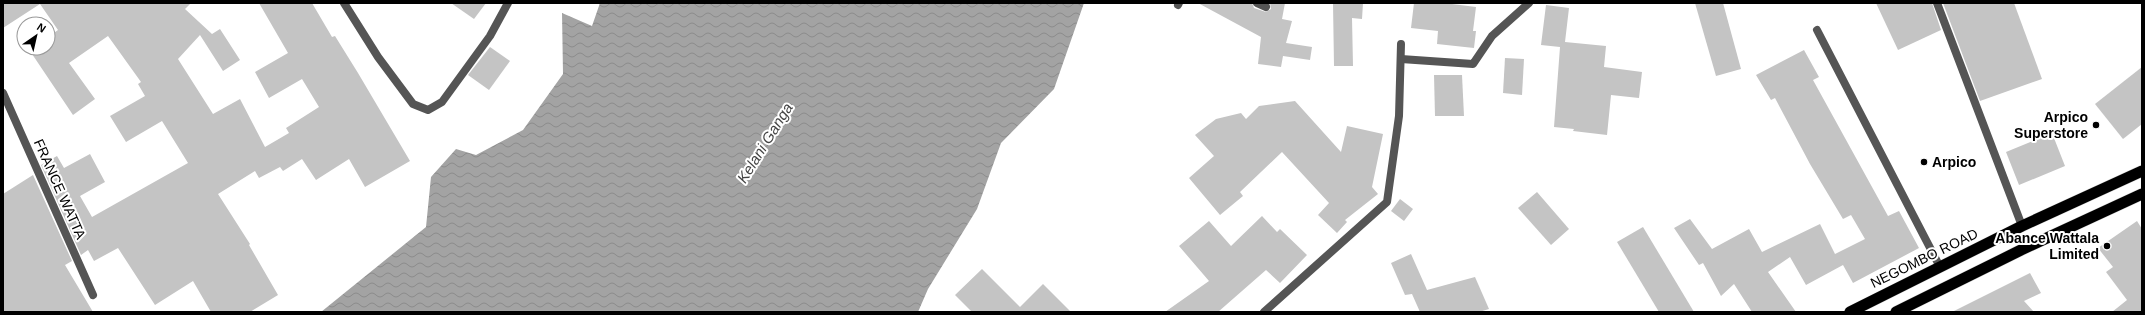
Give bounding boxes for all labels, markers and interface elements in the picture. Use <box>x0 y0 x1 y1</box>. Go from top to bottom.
north arrow <box>16 16 56 56</box>
text: N <box>35 21 48 35</box>
water label: Kelani Ganga <box>733 100 796 186</box>
place label: Arpico Superstore <box>2014 109 2088 141</box>
marker: Arpico Superstore <box>2091 120 2101 130</box>
street label: FRANCE WATTA <box>31 136 90 242</box>
place label: Arpico <box>1932 154 1976 170</box>
marker: Arpico <box>1919 157 1929 167</box>
street label: NEGOMBO ROAD <box>1868 225 1980 291</box>
place label: Abance Wattala Limited <box>1995 230 2099 262</box>
marker: Abance Wattala Limited <box>2102 241 2112 251</box>

